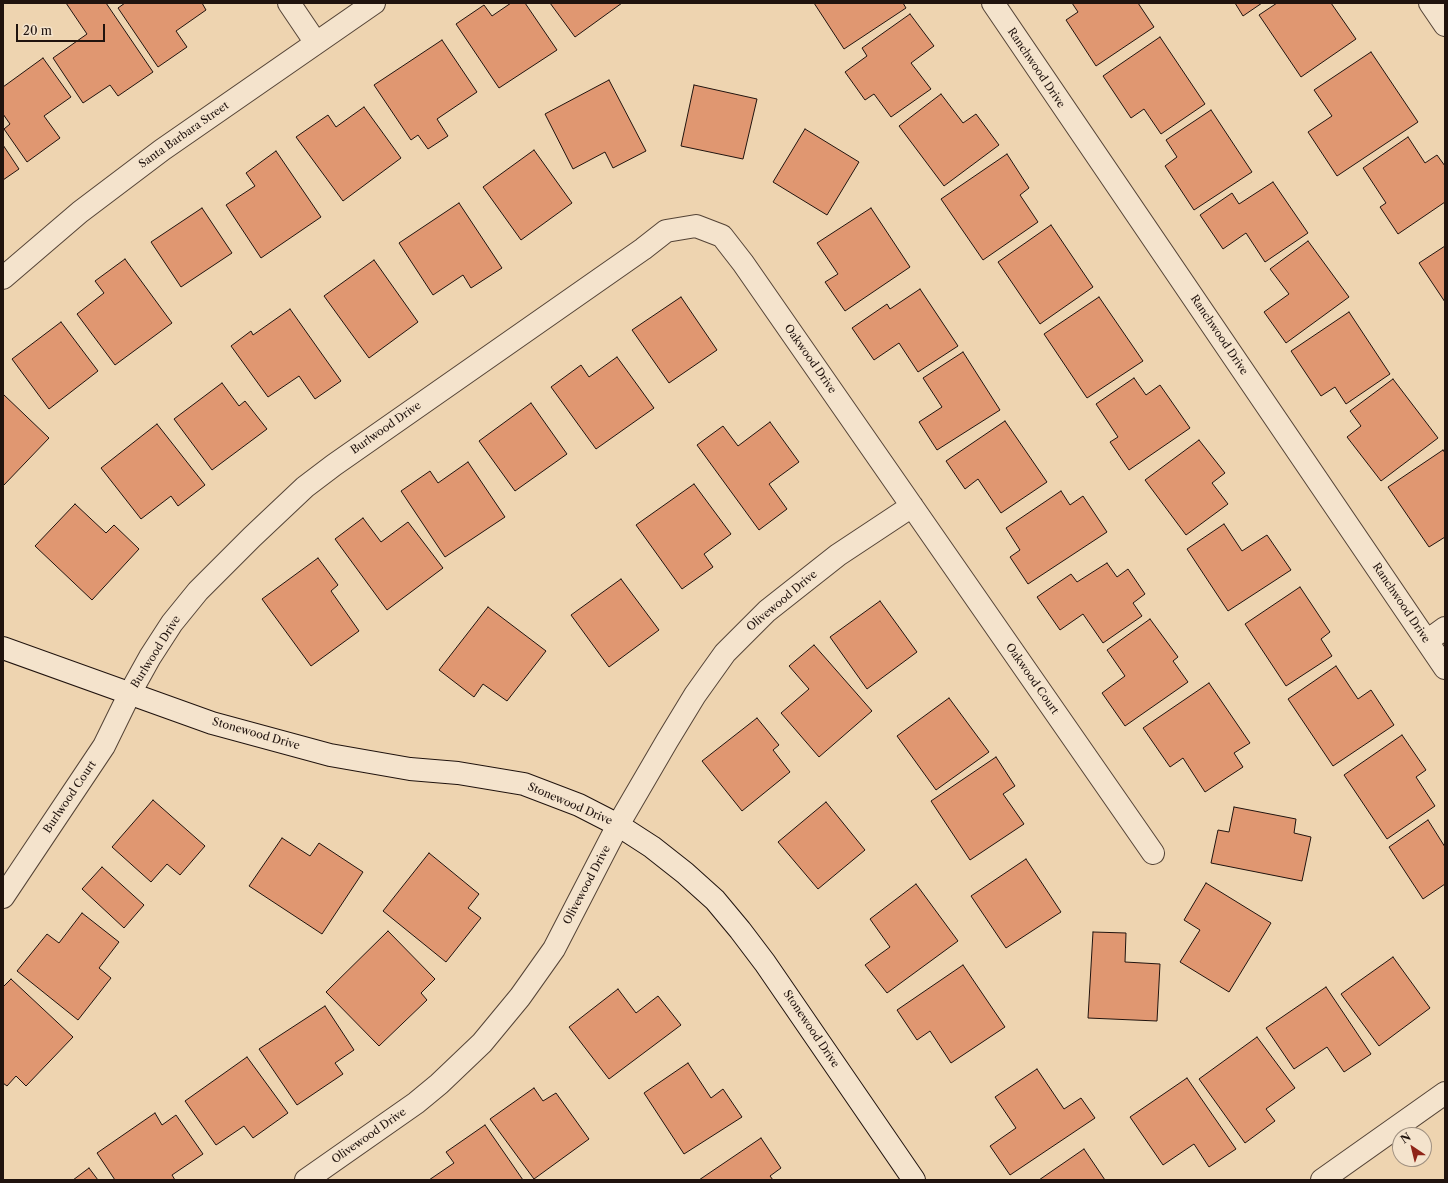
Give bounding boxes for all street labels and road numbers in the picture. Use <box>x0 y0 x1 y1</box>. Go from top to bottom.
street label: Ranchwood Drive <box>1004 26 1068 110</box>
street label: Santa Barbara Street <box>136 99 232 171</box>
street label: Ranchwood Drive <box>1187 293 1251 377</box>
street label: Oakwood Drive <box>781 322 839 396</box>
street label: Burlwood Drive <box>348 399 424 457</box>
street label: Ranchwood Drive <box>1369 561 1433 645</box>
street label: Olivewood Drive <box>744 568 820 634</box>
street label: Burlwood Drive <box>128 613 184 691</box>
street label: Oakwood Court <box>1003 641 1061 717</box>
street label: Stonewood Drive <box>211 715 301 753</box>
street label: Burlwood Court <box>41 758 99 836</box>
street label: Stonewood Drive <box>526 780 614 828</box>
street label: Olivewood Drive <box>561 843 613 927</box>
street label: Stonewood Drive <box>780 988 842 1070</box>
street label: Olivewood Drive <box>329 1105 409 1167</box>

